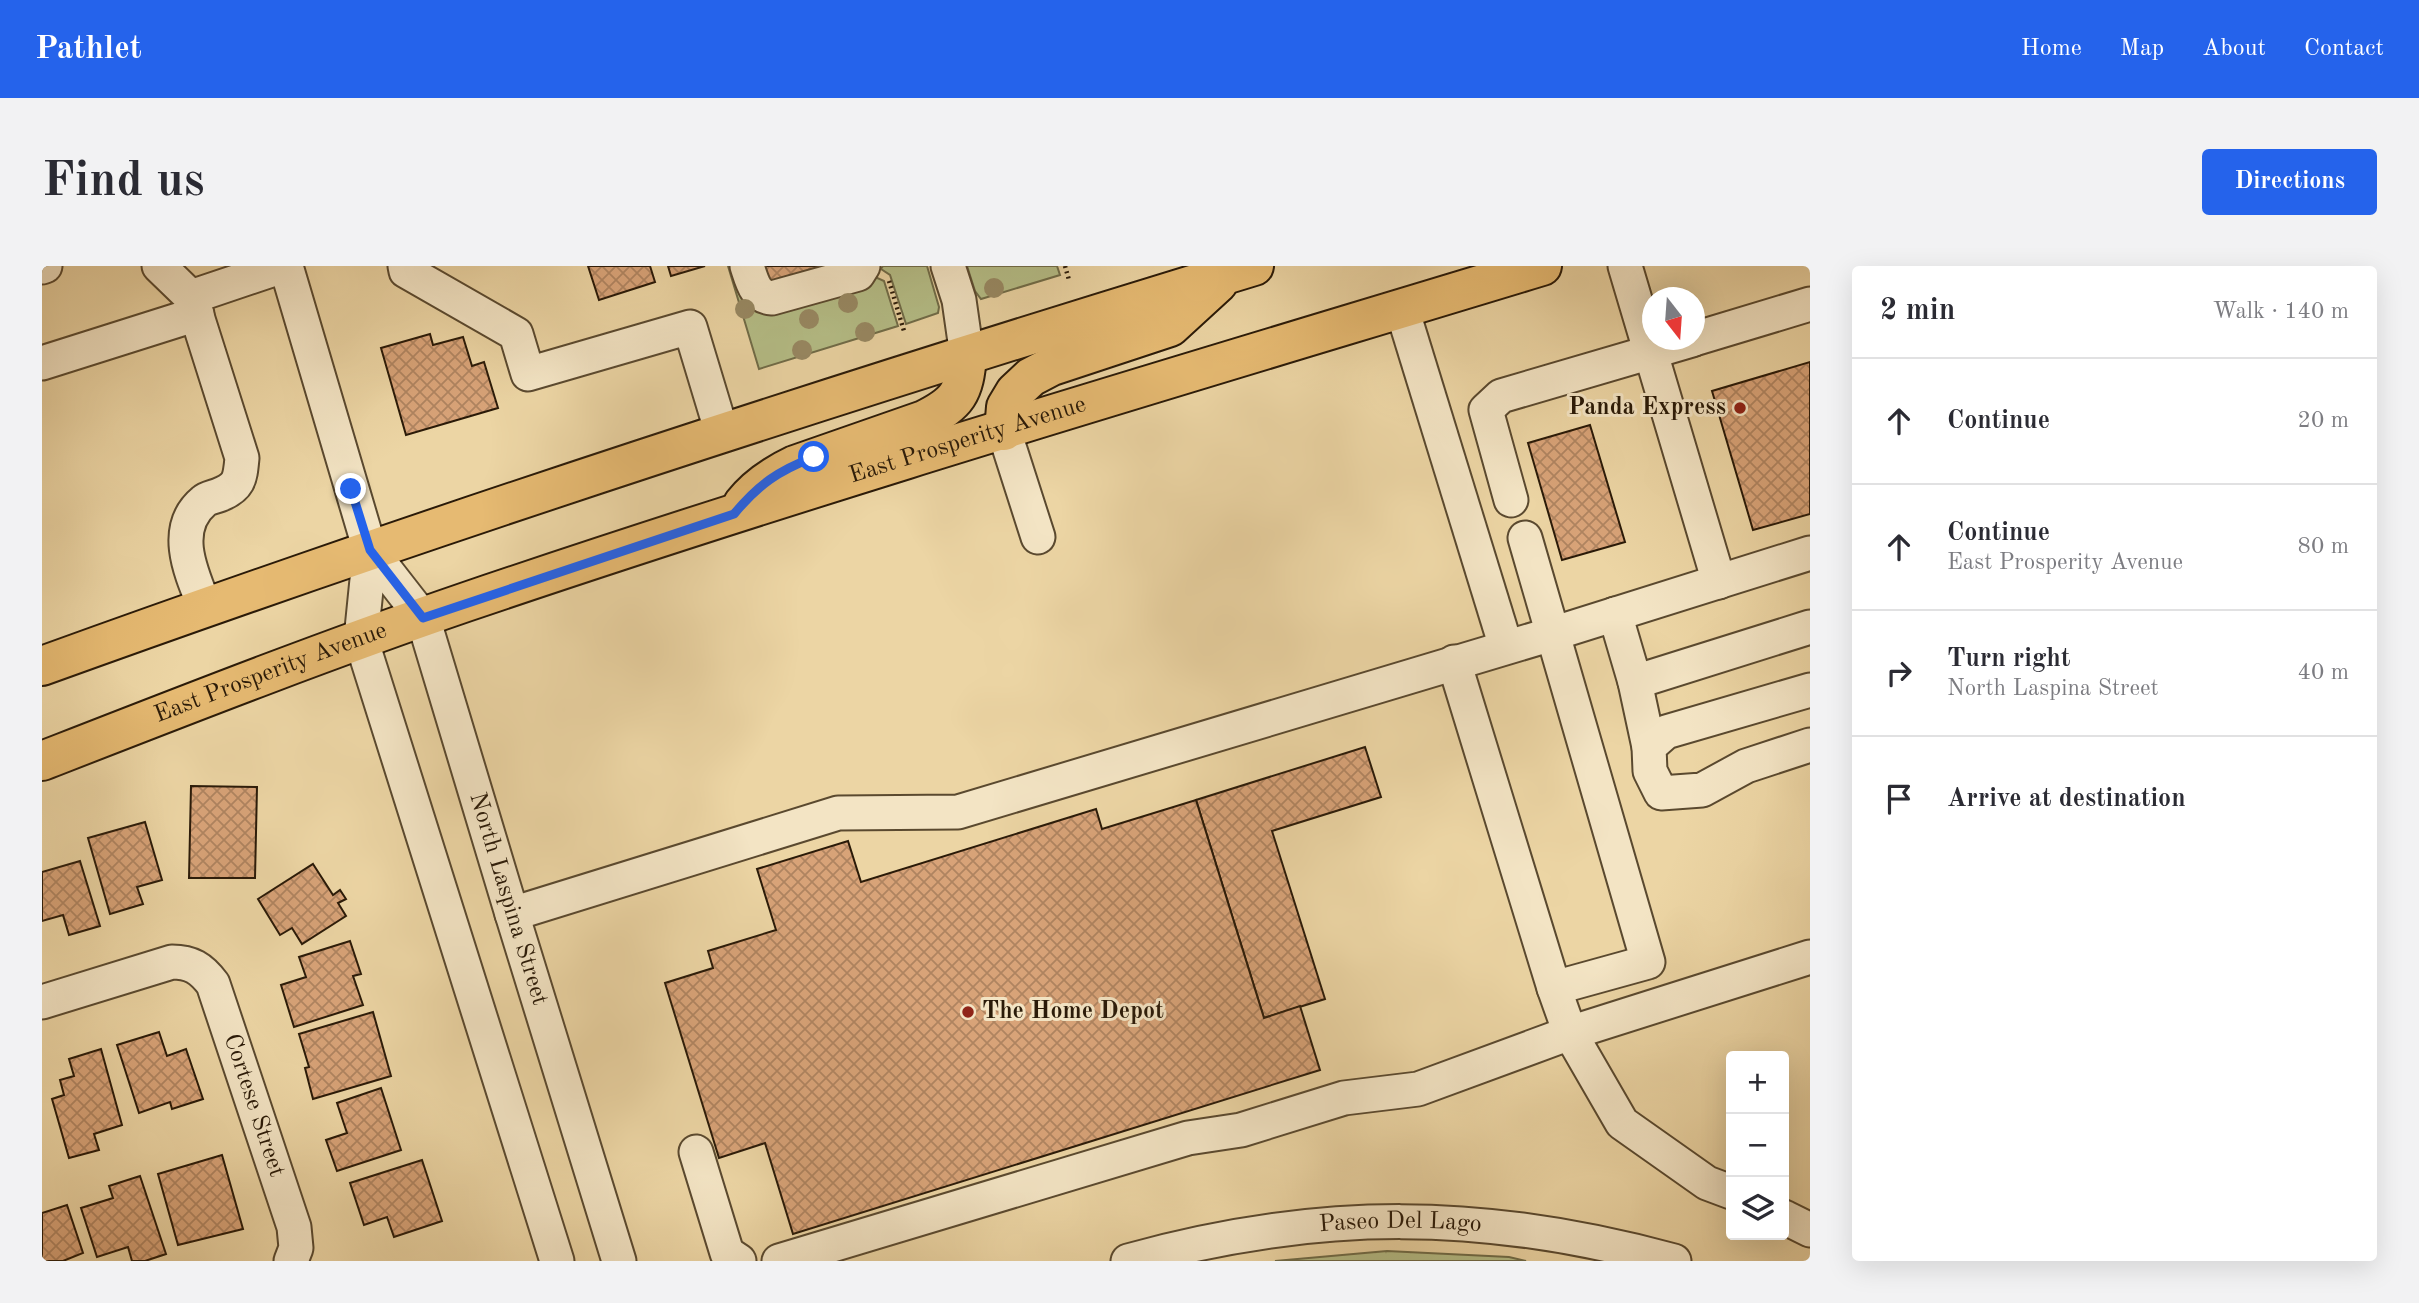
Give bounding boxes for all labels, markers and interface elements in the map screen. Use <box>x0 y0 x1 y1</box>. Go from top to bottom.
text: Pathlet <box>35 33 142 66</box>
text: Home <box>2021 37 2082 61</box>
text: Map <box>2120 37 2164 61</box>
text: About <box>2202 37 2266 61</box>
text: Contact <box>2304 37 2384 61</box>
button: Directions <box>2202 149 2377 215</box>
text: Find us <box>42 158 205 207</box>
north arrow <box>1642 287 1705 350</box>
text: 2 min <box>1880 296 1955 326</box>
text: Walk · 140 m <box>2213 300 2349 323</box>
street label: East Prosperity Avenue <box>846 393 1089 488</box>
place label: Panda Express <box>1568 396 1726 420</box>
marker: Panda Express <box>1732 400 1748 416</box>
icon: ahead <box>1880 402 1918 440</box>
text: Continue <box>1947 408 2050 434</box>
text: 20 m <box>2298 409 2349 432</box>
route start <box>798 441 829 472</box>
route end <box>335 473 366 504</box>
text: Continue <box>1947 520 2050 546</box>
icon: ahead <box>1880 528 1918 566</box>
text: 80 m <box>2298 535 2349 558</box>
text: East Prosperity Avenue <box>1947 551 2183 574</box>
street label: East Prosperity Avenue <box>151 619 390 728</box>
text: Turn right <box>1947 646 2070 672</box>
icon: right <box>1880 654 1918 692</box>
text: 40 m <box>2298 661 2349 684</box>
text: North Laspina Street <box>1947 677 2159 700</box>
icon: arrive <box>1880 780 1918 818</box>
text: Arrive at destination <box>1947 786 2186 812</box>
street label: North Laspina Street <box>464 790 551 1008</box>
place label: The Home Depot <box>982 1000 1164 1024</box>
marker: The Home Depot <box>960 1004 976 1020</box>
street label: Cortese Street <box>219 1031 289 1180</box>
map controls <box>1726 1051 1789 1240</box>
button: + <box>1726 1051 1789 1114</box>
button: − <box>1726 1114 1789 1177</box>
button: layers <box>1726 1177 1789 1240</box>
street label: Paseo Del Lago <box>1318 1210 1483 1237</box>

